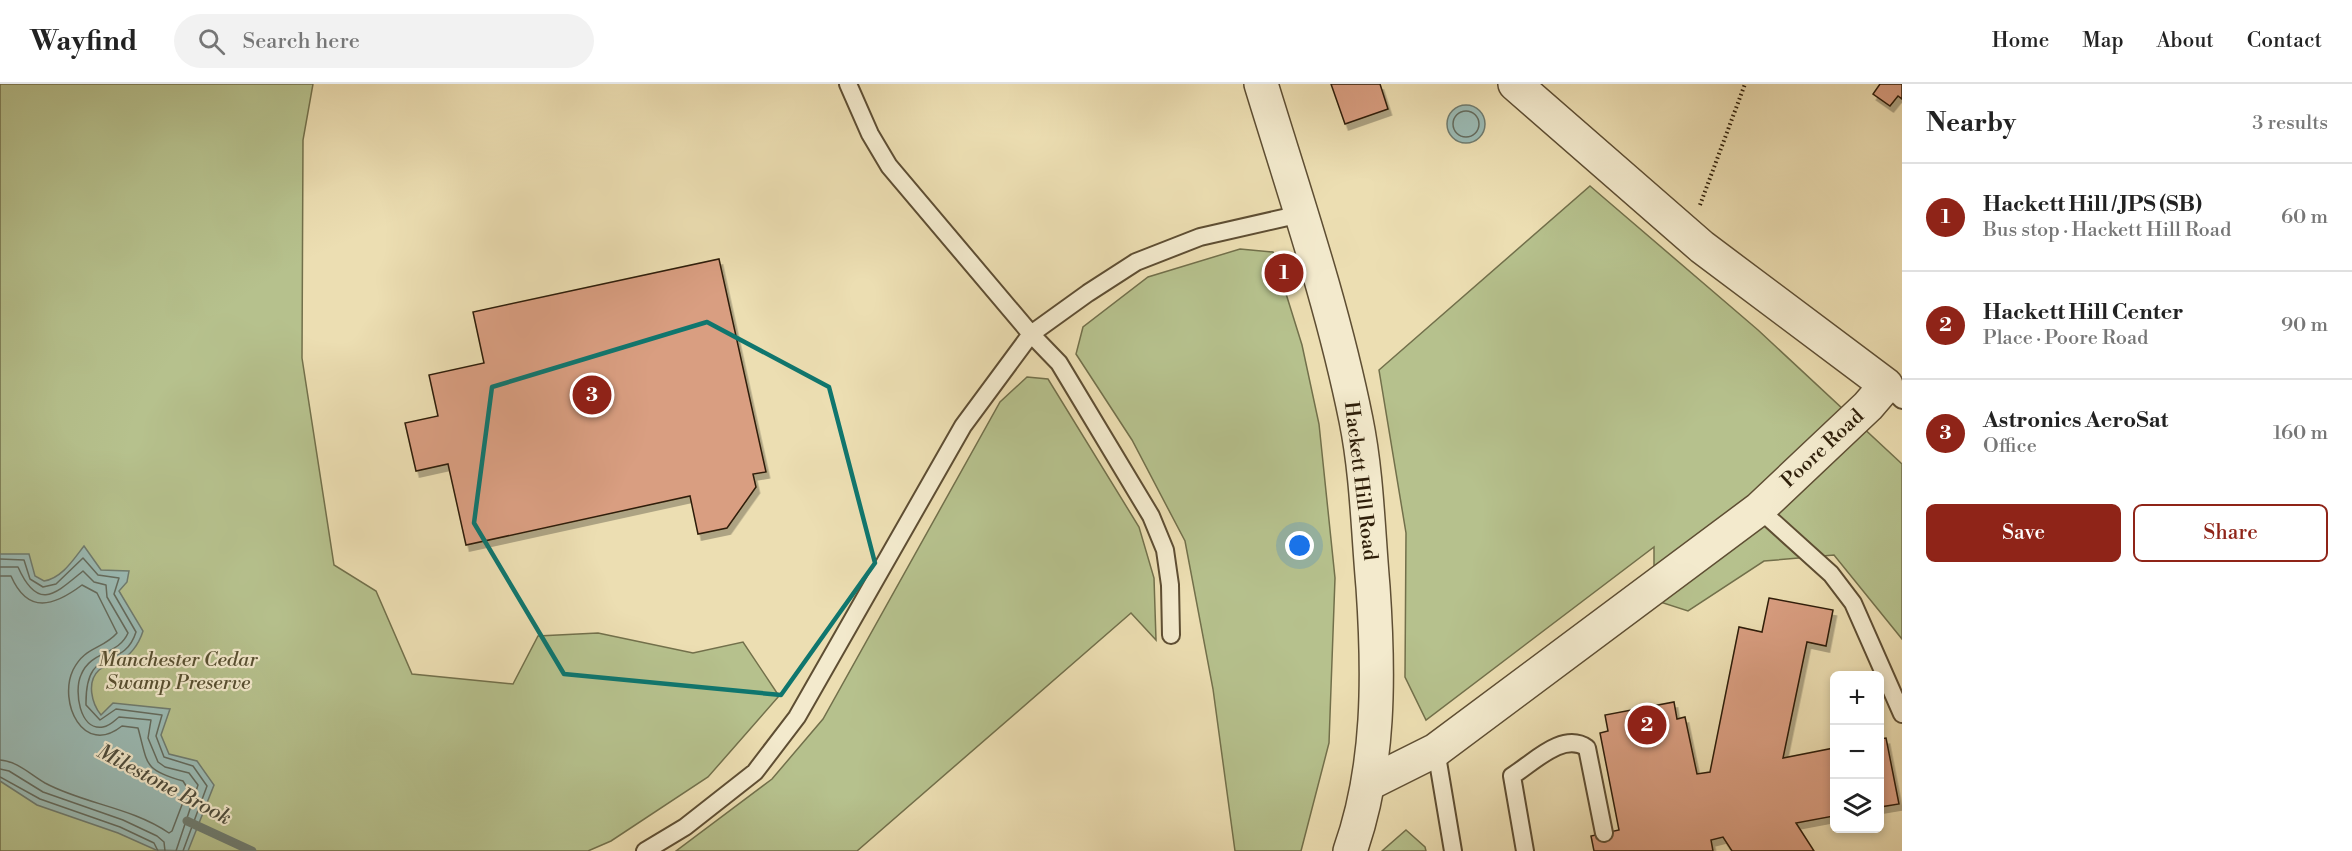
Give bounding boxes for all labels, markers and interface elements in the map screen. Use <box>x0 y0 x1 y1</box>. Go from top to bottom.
search box <box>174 14 594 68</box>
text: Wayfind <box>30 24 138 59</box>
icon: search <box>195 25 228 58</box>
text: Search here <box>243 28 360 55</box>
text: Home <box>1992 28 2049 54</box>
text: Map <box>2082 28 2124 54</box>
text: About <box>2157 28 2214 54</box>
text: Contact <box>2247 28 2322 54</box>
text: Nearby <box>1926 107 2016 139</box>
text: 3 results <box>2252 111 2328 136</box>
text: Hackett Hill / JPS (SB) <box>1983 191 2202 218</box>
text: 1 <box>1941 205 1950 230</box>
text: 60 m <box>2281 205 2328 230</box>
text: Bus stop · Hackett Hill Road <box>1983 218 2231 243</box>
pin: 1 <box>1264 250 1304 296</box>
text: Hackett Hill Center <box>1983 299 2183 326</box>
text: 2 <box>1939 313 1952 338</box>
text: 90 m <box>2281 313 2328 338</box>
text: Place · Poore Road <box>1983 326 2148 351</box>
pin: 3 <box>572 372 612 418</box>
street label: Hackett Hill Road <box>1338 400 1382 562</box>
street label: Poore Road <box>1776 404 1870 494</box>
text: Astronics AeroSat <box>1983 407 2168 434</box>
text: 3 <box>1939 421 1952 446</box>
text: 160 m <box>2273 421 2328 446</box>
text: Office <box>1983 434 2037 459</box>
button: Save <box>1926 504 2121 562</box>
button: Share <box>2133 504 2328 562</box>
your location <box>1285 531 1314 560</box>
park label: Manchester Cedar Swamp Preserve <box>98 648 258 696</box>
map controls <box>1830 671 1884 833</box>
button: + <box>1830 671 1884 725</box>
pin: 2 <box>1628 702 1666 748</box>
button: − <box>1830 725 1884 779</box>
water label: Milestone Brook <box>92 739 236 831</box>
button: layers <box>1830 779 1884 833</box>

